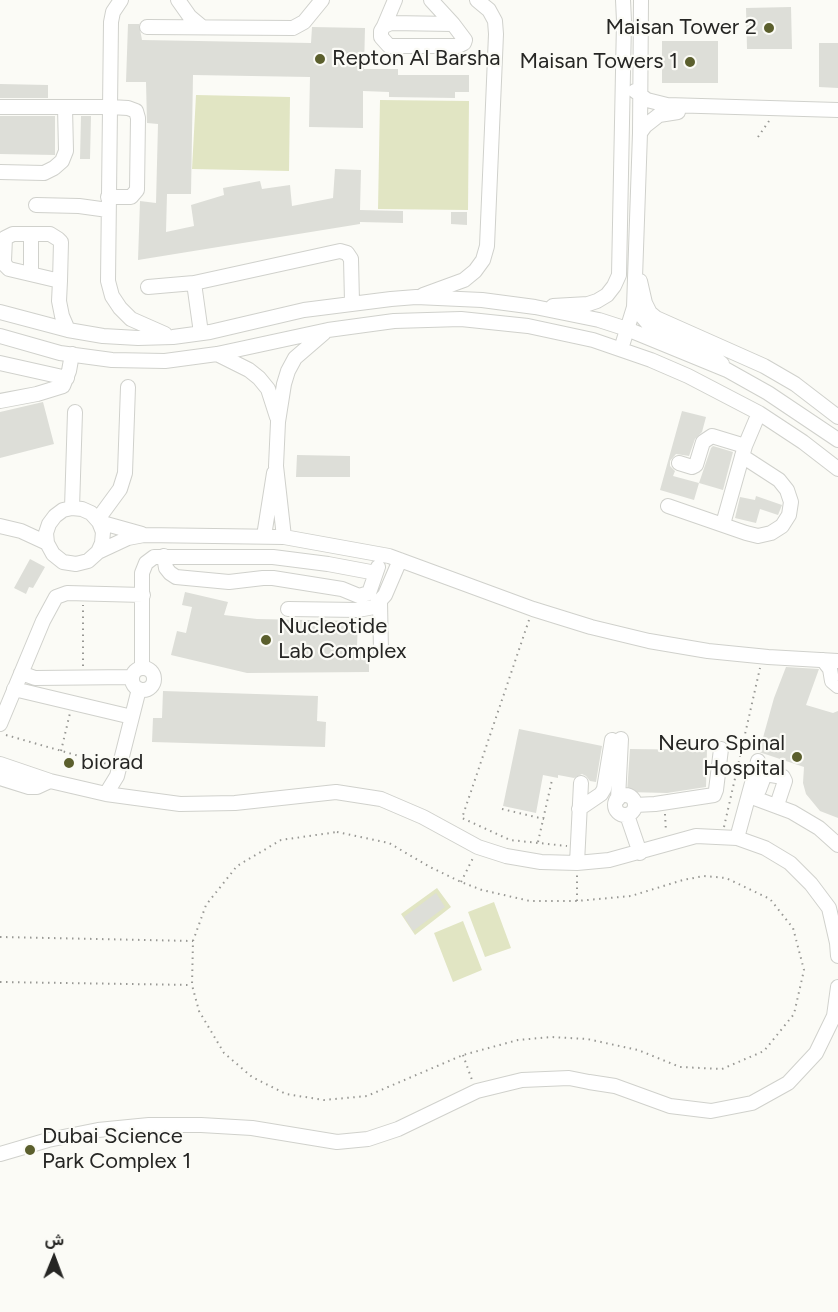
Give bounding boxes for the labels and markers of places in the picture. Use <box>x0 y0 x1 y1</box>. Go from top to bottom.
place label: Maisan Tower 2 <box>605 15 757 41</box>
marker: Maisan Tower 2 <box>762 21 776 35</box>
place label: Repton Al Barsha <box>332 46 501 72</box>
place label: Maisan Towers 1 <box>519 49 678 75</box>
marker: Repton Al Barsha <box>313 52 327 66</box>
marker: Maisan Towers 1 <box>683 55 697 69</box>
place label: Nucleotide Lab Complex <box>278 614 407 666</box>
marker: Nucleotide Lab Complex <box>259 633 273 647</box>
place label: Neuro Spinal Hospital <box>658 731 785 782</box>
place label: biorad <box>81 750 143 776</box>
marker: Neuro Spinal Hospital <box>790 750 804 764</box>
marker: biorad <box>62 756 76 770</box>
place label: Dubai Science Park Complex 1 <box>42 1124 191 1176</box>
marker: Dubai Science Park Complex 1 <box>23 1143 37 1157</box>

